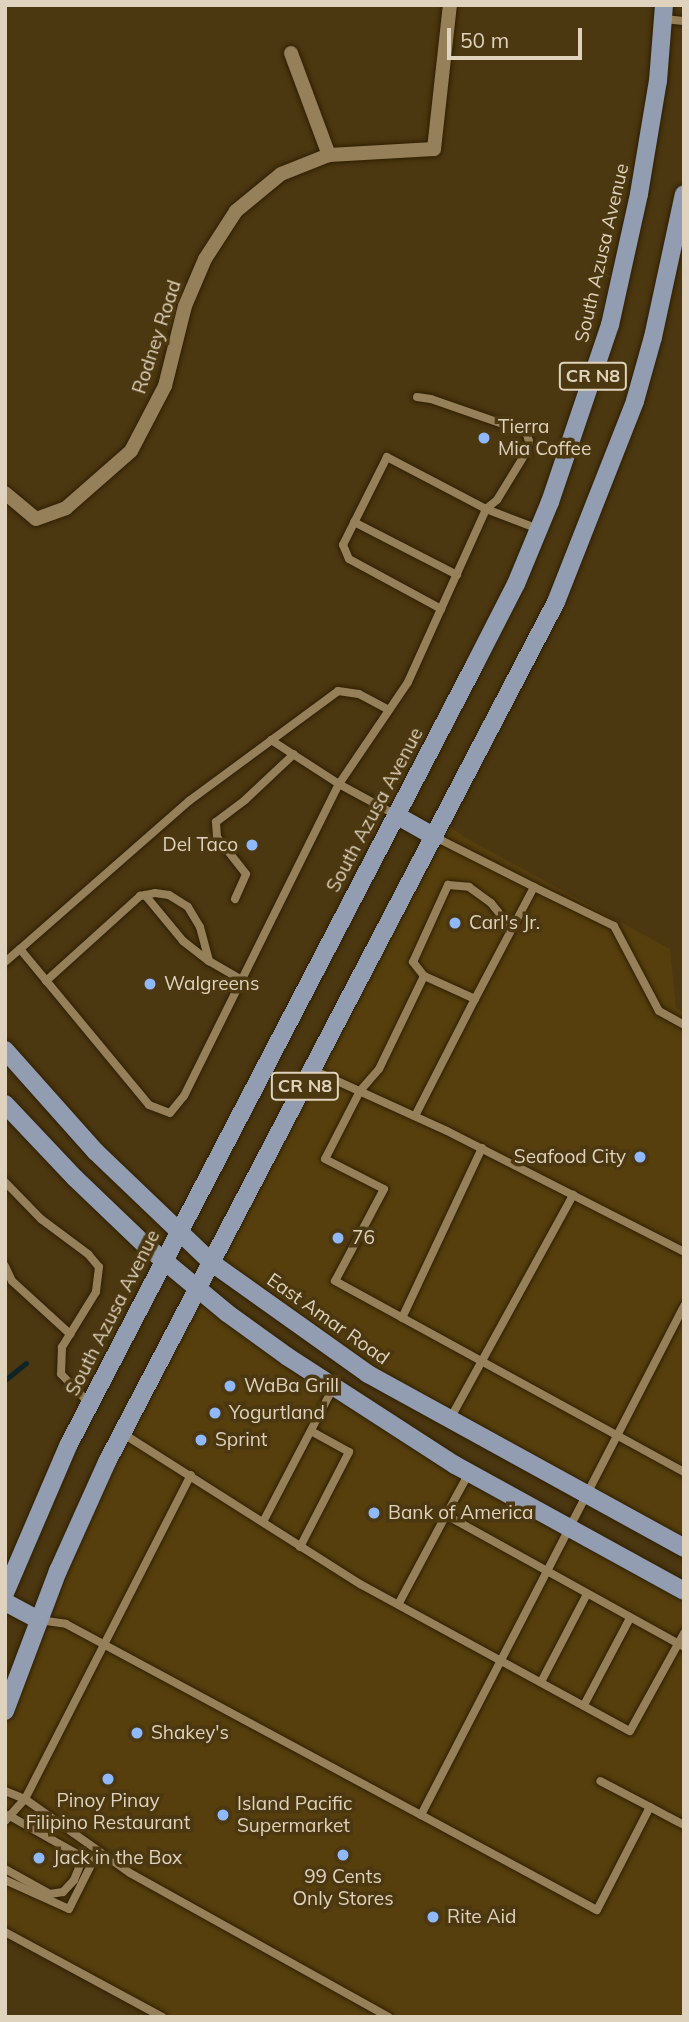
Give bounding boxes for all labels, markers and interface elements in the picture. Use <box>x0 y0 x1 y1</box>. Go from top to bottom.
scale bar <box>451 14 586 58</box>
text: 50 m <box>460 27 509 53</box>
street label: South Azusa Avenue <box>570 161 634 345</box>
street label: Rodney Road <box>128 277 186 397</box>
road number: CR N8 <box>558 362 628 390</box>
place label: Tierra Mia Coffee <box>498 416 591 460</box>
marker: Tierra Mia Coffee <box>476 430 492 446</box>
street label: South Azusa Avenue <box>322 724 428 896</box>
place label: Del Taco <box>163 834 238 856</box>
marker: Del Taco <box>244 837 260 853</box>
place label: Carl's Jr. <box>469 912 540 934</box>
marker: Carl's Jr. <box>447 915 463 931</box>
place label: Walgreens <box>164 973 259 995</box>
marker: Walgreens <box>142 976 158 992</box>
road number: CR N8 <box>270 1072 340 1100</box>
place label: Seafood City <box>514 1146 626 1168</box>
marker: Seafood City <box>632 1149 648 1165</box>
street label: South Azusa Avenue <box>61 1226 165 1400</box>
place label: 76 <box>352 1227 375 1249</box>
marker: 76 <box>330 1230 346 1246</box>
street label: East Amar Road <box>263 1268 393 1370</box>
place label: WaBa Grill <box>244 1375 339 1397</box>
marker: WaBa Grill <box>222 1378 238 1394</box>
place label: Yogurtland <box>229 1402 325 1424</box>
marker: Yogurtland <box>207 1405 223 1421</box>
place label: Sprint <box>215 1429 267 1451</box>
marker: Sprint <box>193 1432 209 1448</box>
place label: Bank of America <box>388 1502 533 1524</box>
marker: Bank of America <box>366 1505 382 1521</box>
place label: Shakey's <box>151 1722 229 1744</box>
marker: Shakey's <box>129 1725 145 1741</box>
marker: Pinoy Pinay Filipino Restaurant <box>100 1771 116 1787</box>
place label: Pinoy Pinay Filipino Restaurant <box>26 1790 190 1834</box>
place label: Island Pacific Supermarket <box>237 1793 352 1837</box>
marker: Island Pacific Supermarket <box>215 1807 231 1823</box>
place label: Jack in the Box <box>53 1847 182 1869</box>
marker: 99 Cents Only Stores <box>335 1847 351 1863</box>
marker: Jack in the Box <box>31 1850 47 1866</box>
place label: 99 Cents Only Stores <box>292 1866 394 1910</box>
place label: Rite Aid <box>447 1906 516 1928</box>
marker: Rite Aid <box>425 1909 441 1925</box>

